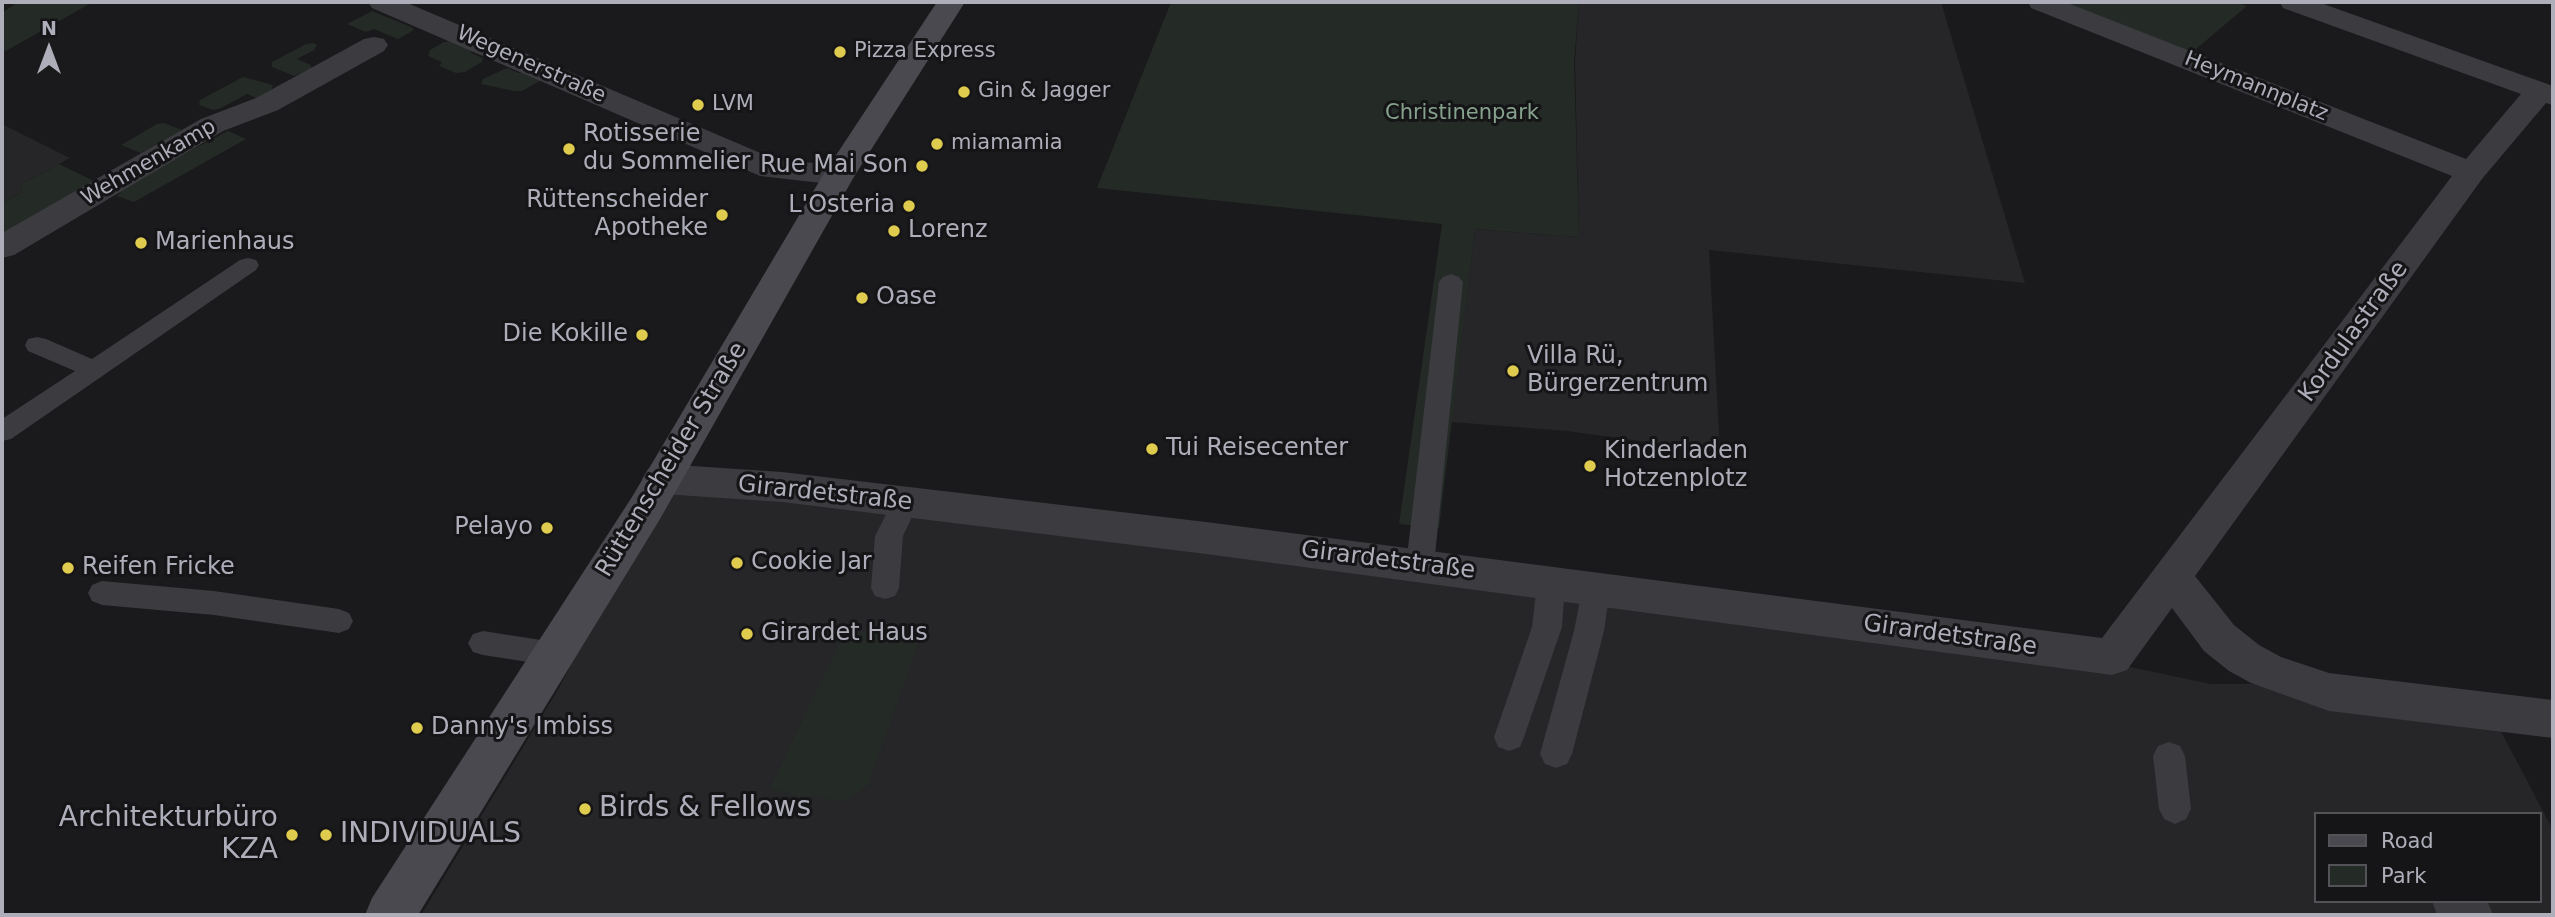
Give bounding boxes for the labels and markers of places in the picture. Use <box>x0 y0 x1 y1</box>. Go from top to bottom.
place label: Pizza Express <box>854 39 996 65</box>
marker: Pizza Express <box>832 44 848 60</box>
place label: Gin & Jagger <box>978 79 1110 105</box>
marker: Gin & Jagger <box>956 84 972 100</box>
place label: LVM <box>712 92 754 118</box>
marker: LVM <box>690 97 706 113</box>
place label: Rotisserie du Sommelier <box>583 121 750 177</box>
place label: miamamia <box>951 131 1063 157</box>
marker: miamamia <box>929 136 945 152</box>
marker: Rotisserie du Sommelier <box>561 141 577 157</box>
place label: Rue Mai Son <box>760 152 908 180</box>
marker: Rue Mai Son <box>914 158 930 174</box>
place label: Rüttenscheider Apotheke <box>526 187 708 243</box>
place label: L'Osteria <box>788 192 895 220</box>
marker: L'Osteria <box>901 198 917 214</box>
marker: Rüttenscheider Apotheke <box>714 207 730 223</box>
place label: Lorenz <box>908 217 988 245</box>
marker: Lorenz <box>886 223 902 239</box>
place label: Marienhaus <box>155 229 295 257</box>
marker: Marienhaus <box>133 235 149 251</box>
place label: Oase <box>876 284 937 312</box>
marker: Oase <box>854 290 870 306</box>
place label: Die Kokille <box>503 321 628 349</box>
marker: Die Kokille <box>634 327 650 343</box>
place label: Villa Rü, Bürgerzentrum <box>1527 343 1708 399</box>
marker: Villa Rü, Bürgerzentrum <box>1505 363 1521 379</box>
place label: Tui Reisecenter <box>1166 435 1348 463</box>
place label: Kinderladen Hotzenplotz <box>1604 438 1748 494</box>
marker: Tui Reisecenter <box>1144 441 1160 457</box>
marker: Kinderladen Hotzenplotz <box>1582 458 1598 474</box>
place label: Pelayo <box>454 514 533 542</box>
marker: Pelayo <box>539 520 555 536</box>
place label: Cookie Jar <box>751 549 872 577</box>
place label: Reifen Fricke <box>82 554 235 582</box>
marker: Cookie Jar <box>729 555 745 571</box>
marker: Reifen Fricke <box>60 560 76 576</box>
place label: Girardet Haus <box>761 620 928 648</box>
marker: Girardet Haus <box>739 626 755 642</box>
place label: Danny's Imbiss <box>431 714 613 742</box>
marker: Danny's Imbiss <box>409 720 425 736</box>
place label: Birds & Fellows <box>599 792 811 826</box>
marker: Birds & Fellows <box>577 801 593 817</box>
place label: Architekturbüro KZA <box>59 802 278 868</box>
place label: INDIVIDUALS <box>340 818 521 852</box>
marker: Architekturbüro KZA <box>284 827 300 843</box>
marker: INDIVIDUALS <box>318 827 334 843</box>

